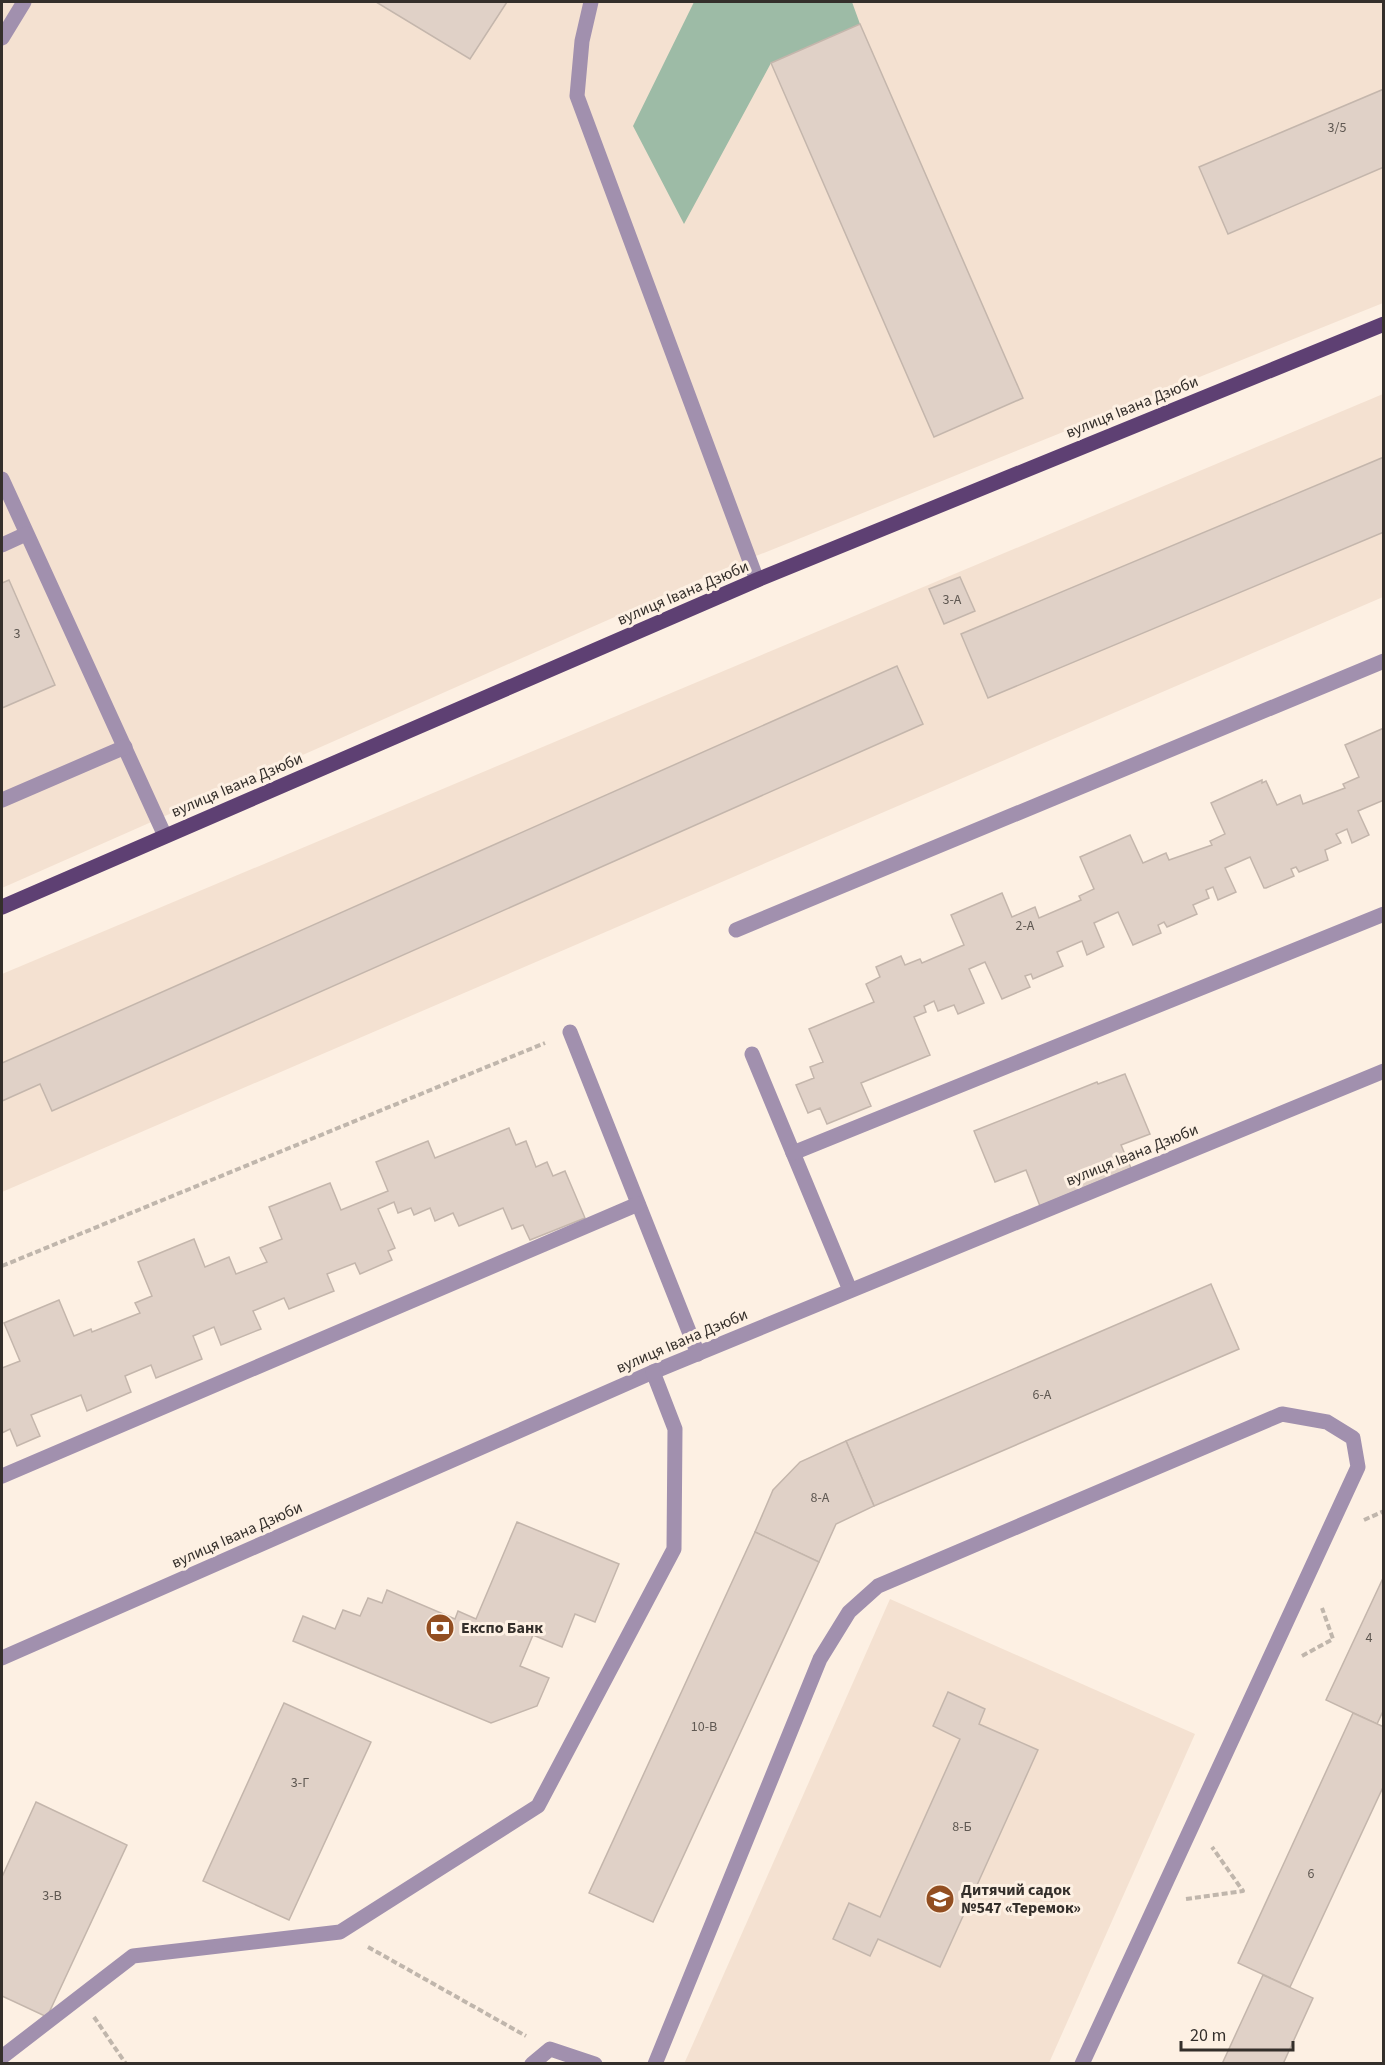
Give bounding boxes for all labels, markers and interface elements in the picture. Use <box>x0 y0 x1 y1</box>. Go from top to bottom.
house number: 3/5 <box>1328 118 1346 138</box>
street label: вулиця Івана Дзюби <box>1062 370 1202 444</box>
street label: вулиця Івана Дзюби <box>614 555 752 631</box>
house number: 3-А <box>943 590 962 610</box>
house number: 3 <box>14 624 21 644</box>
street label: вулиця Івана Дзюби <box>168 747 306 823</box>
house number: 2-А <box>1016 916 1035 936</box>
street label: вулиця Івана Дзюби <box>1062 1118 1202 1192</box>
street label: вулиця Івана Дзюби <box>613 1303 751 1379</box>
house number: 6-А <box>1033 1385 1052 1405</box>
house number: 8-А <box>811 1488 830 1508</box>
street label: вулиця Івана Дзюби <box>168 1496 306 1574</box>
bank icon: Експо Банк <box>424 1612 456 1644</box>
place label: Експо Банк <box>461 1617 543 1639</box>
house number: 4 <box>1366 1628 1373 1648</box>
house number: 10-В <box>691 1717 717 1737</box>
house number: 3-Г <box>291 1773 309 1793</box>
house number: 8-Б <box>952 1817 972 1837</box>
house number: 6 <box>1308 1864 1315 1884</box>
place label: Дитячий садок №547 «Теремок» <box>961 1879 1081 1919</box>
school or university icon: Дитячий садок №547 «Теремок» <box>924 1883 956 1915</box>
house number: 3-В <box>42 1886 62 1906</box>
scale bar <box>1181 2014 1294 2052</box>
text: 20 m <box>1190 2023 1226 2048</box>

